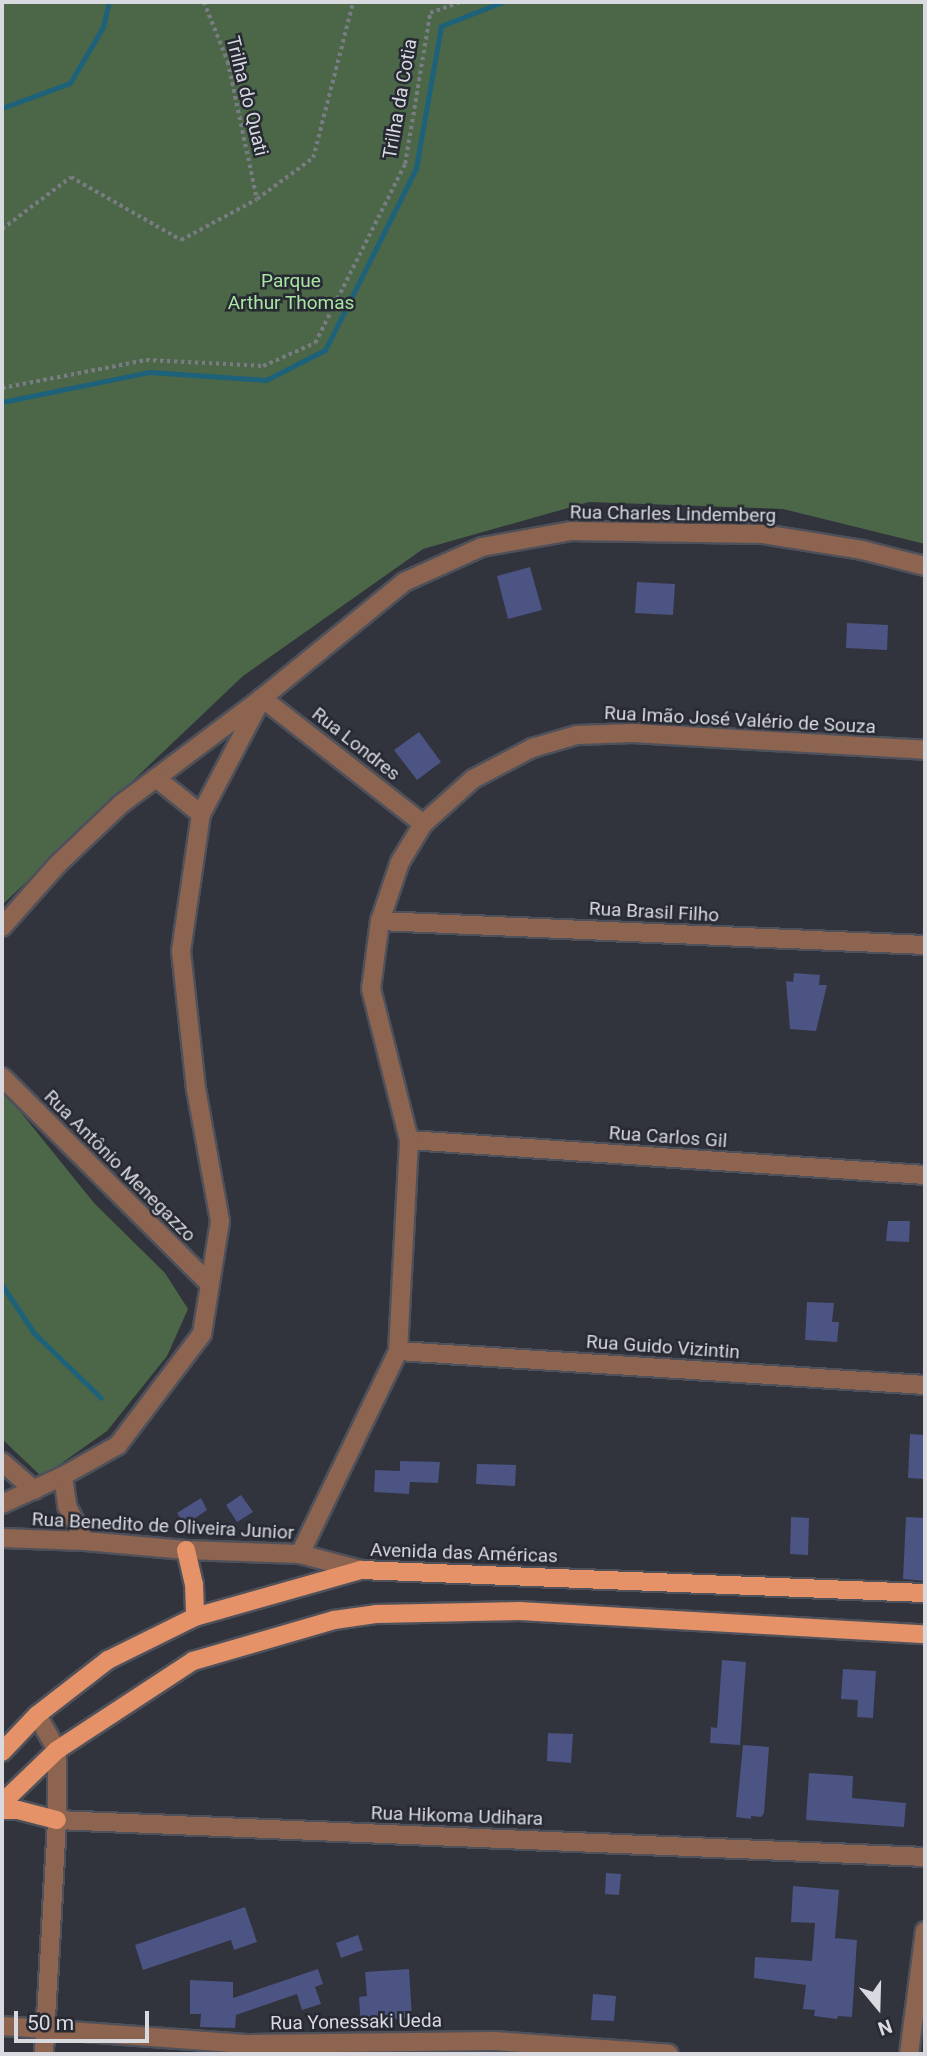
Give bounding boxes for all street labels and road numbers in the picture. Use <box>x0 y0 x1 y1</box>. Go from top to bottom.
street label: Trilha do Quati <box>221 34 273 158</box>
street label: Trilha da Cotia <box>378 37 422 161</box>
street label: Rua Charles Lindemberg <box>570 501 776 527</box>
street label: Rua Imão José Valério de Souza <box>604 701 876 739</box>
street label: Rua Londres <box>307 702 405 786</box>
street label: Rua Brasil Filho <box>588 897 720 927</box>
street label: Rua Antônio Menegazzo <box>39 1085 201 1247</box>
street label: Rua Carlos Gil <box>608 1121 728 1153</box>
street label: Rua Guido Vizintin <box>585 1330 741 1364</box>
street label: Rua Benedito de Oliveira Junior <box>31 1508 295 1544</box>
street label: Avenida das Américas <box>370 1538 558 1568</box>
street label: Rua Hikoma Udihara <box>370 1802 544 1830</box>
street label: Rua Yonessaki Ueda <box>270 2009 442 2035</box>

